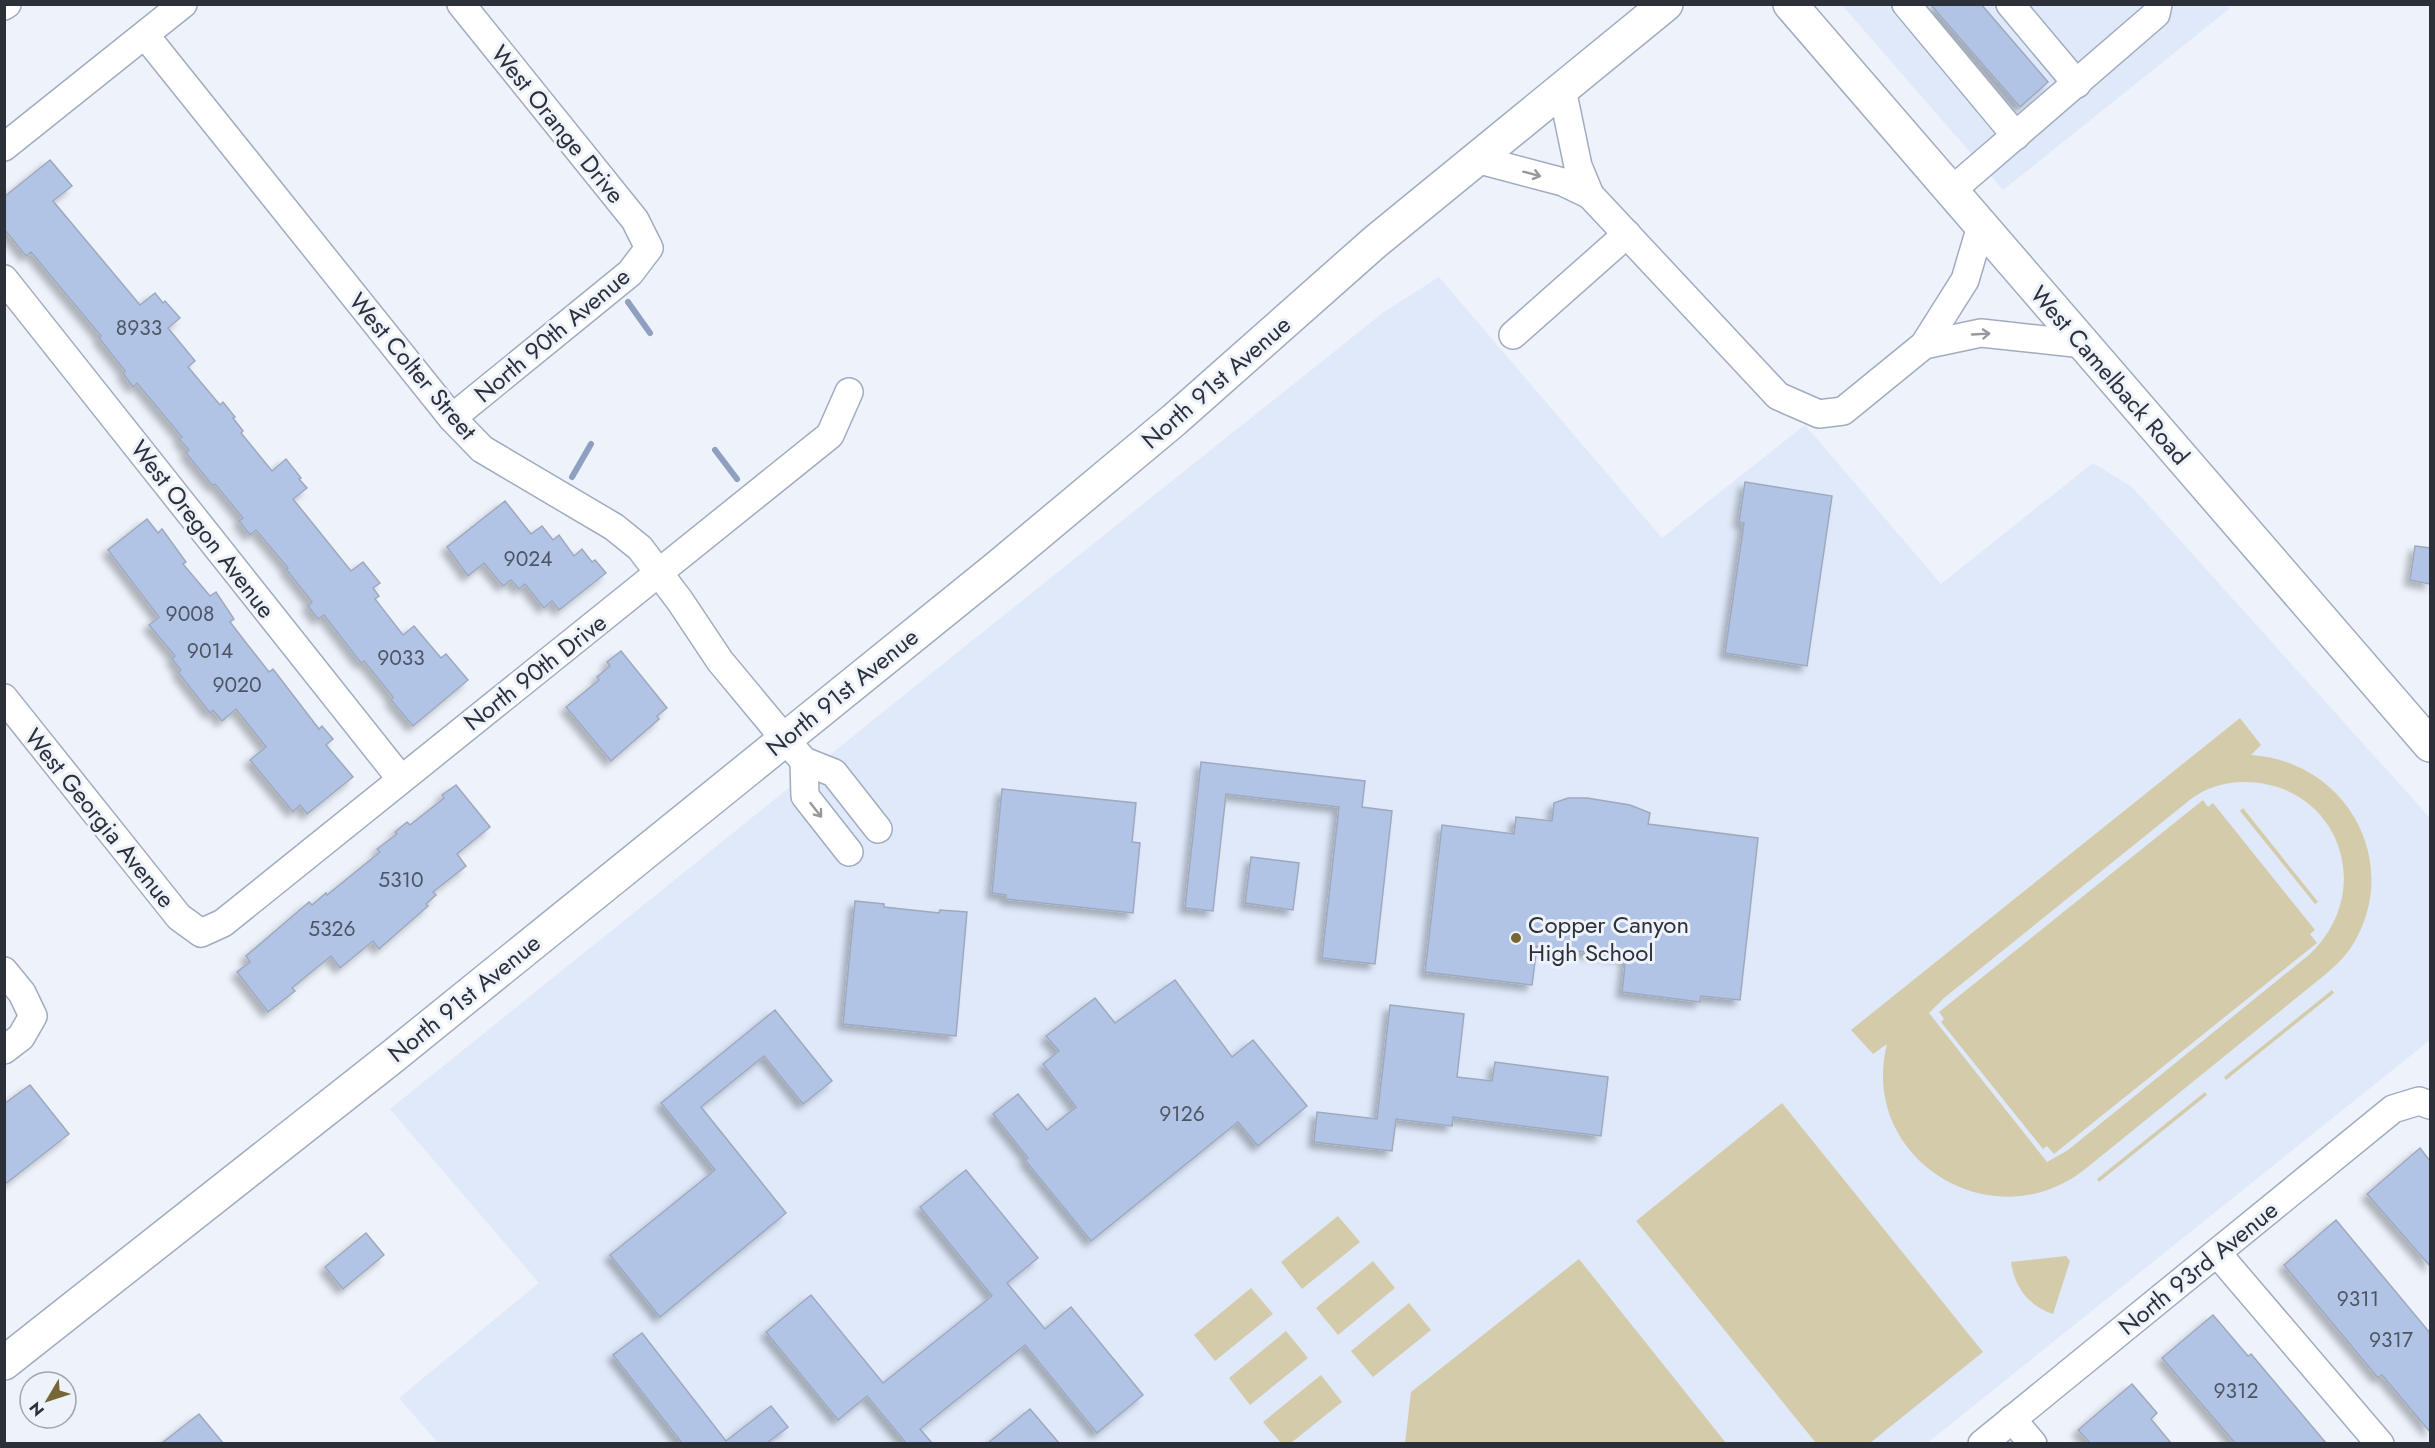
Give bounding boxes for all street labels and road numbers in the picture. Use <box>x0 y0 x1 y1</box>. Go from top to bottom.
street label: West Orange Drive <box>483 37 633 211</box>
street label: North 90th Avenue <box>466 259 638 411</box>
street label: West Camelback Road <box>2022 278 2198 472</box>
street label: West Colter Street <box>341 285 485 447</box>
street label: North 91st Avenue <box>1134 307 1298 457</box>
street label: West Oregon Avenue <box>122 433 284 625</box>
street label: North 90th Drive <box>456 605 614 739</box>
street label: North 91st Avenue <box>758 619 926 765</box>
street label: West Georgia Avenue <box>16 721 184 915</box>
street label: North 91st Avenue <box>380 925 548 1071</box>
street label: North 93rd Avenue <box>2111 1193 2285 1343</box>

